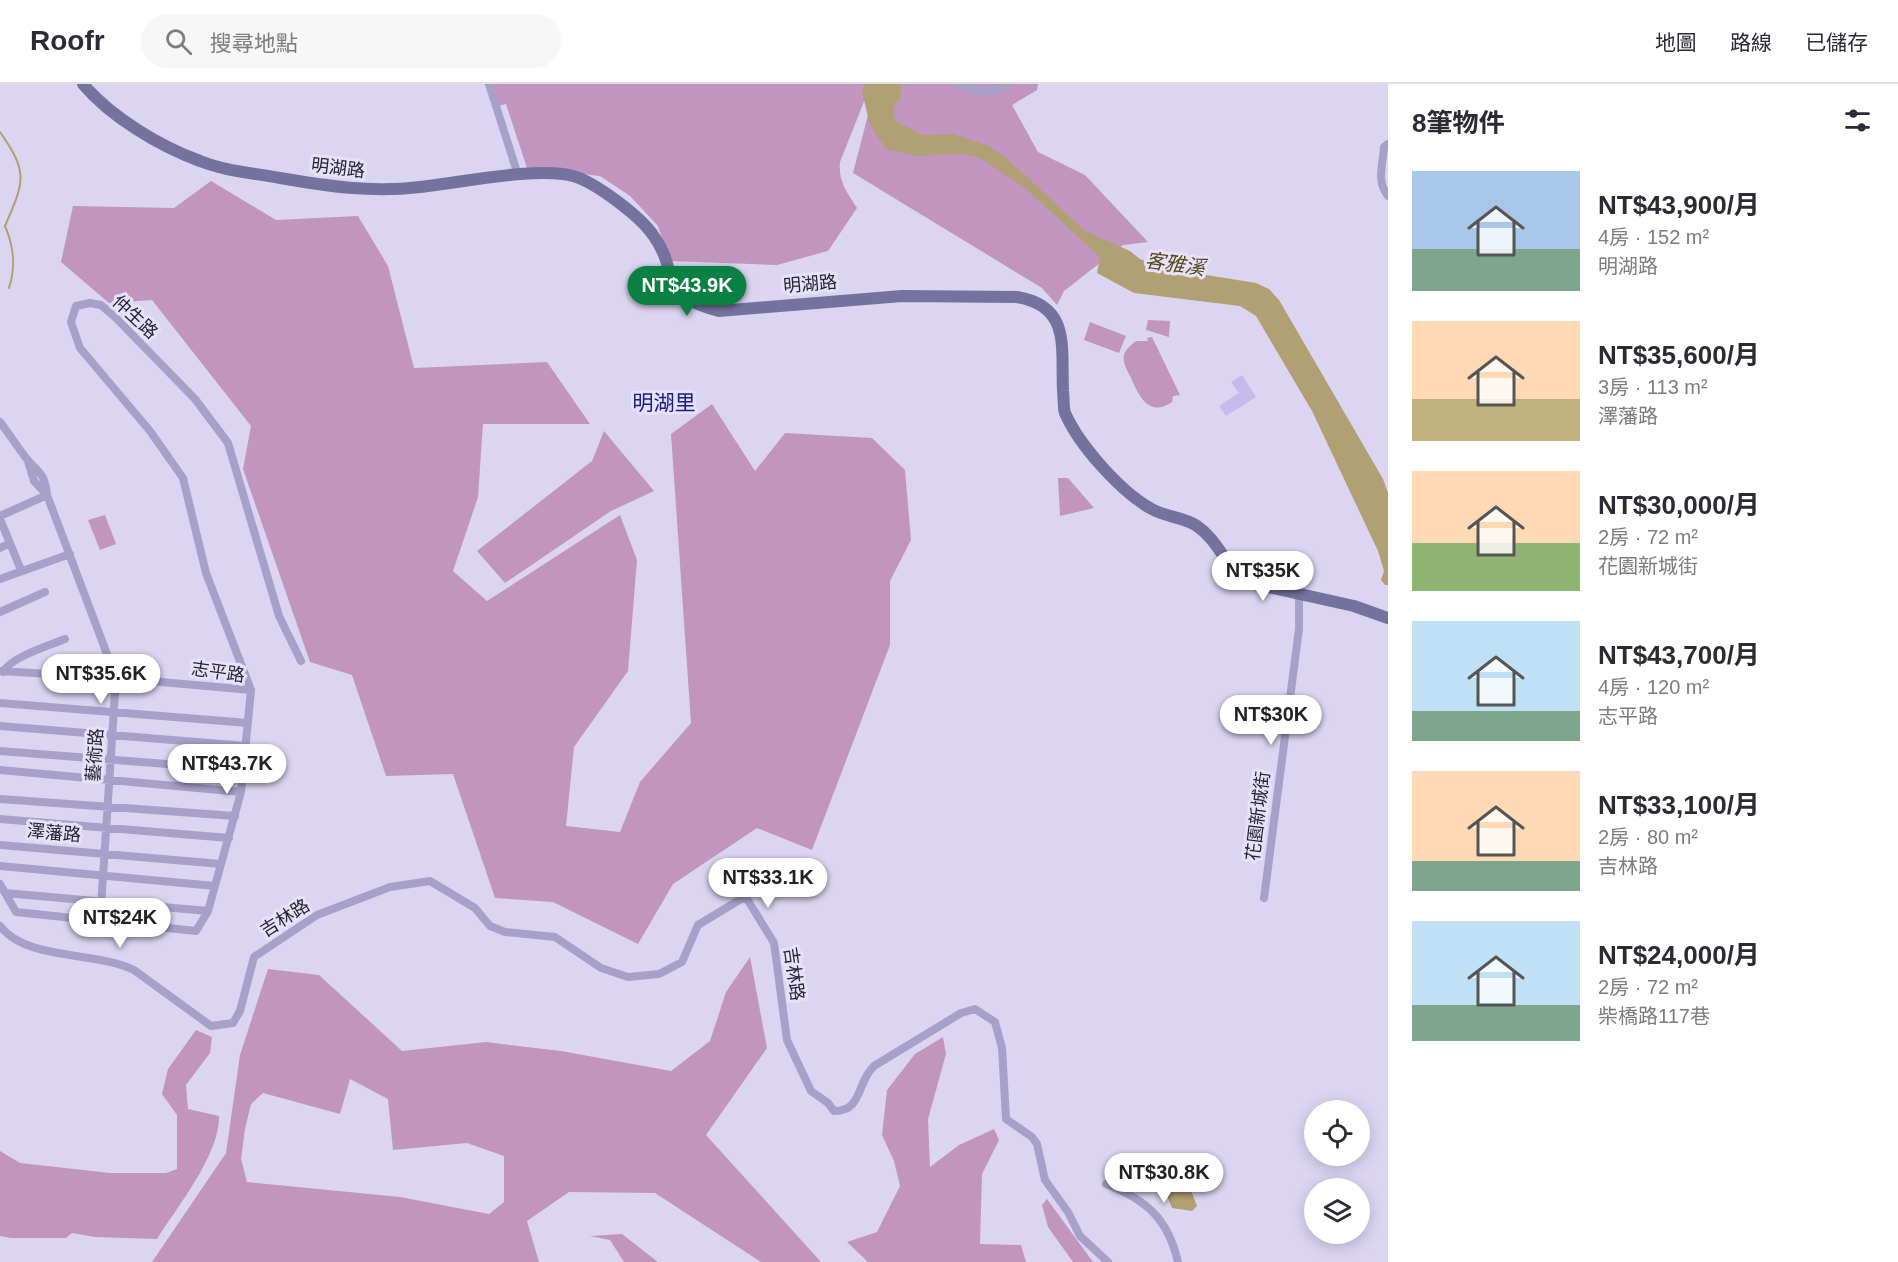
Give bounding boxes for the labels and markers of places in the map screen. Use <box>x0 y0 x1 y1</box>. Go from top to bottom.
pin: NT$43.9K <box>625 266 749 317</box>
pin: NT$35K <box>1214 551 1312 602</box>
pin: NT$35.6K <box>39 654 163 705</box>
pin: NT$30K <box>1222 695 1320 746</box>
pin: NT$43.7K <box>165 744 289 795</box>
pin: NT$33.1K <box>706 858 830 909</box>
pin: NT$24K <box>71 898 169 949</box>
pin: NT$30.8K <box>1102 1153 1226 1204</box>

